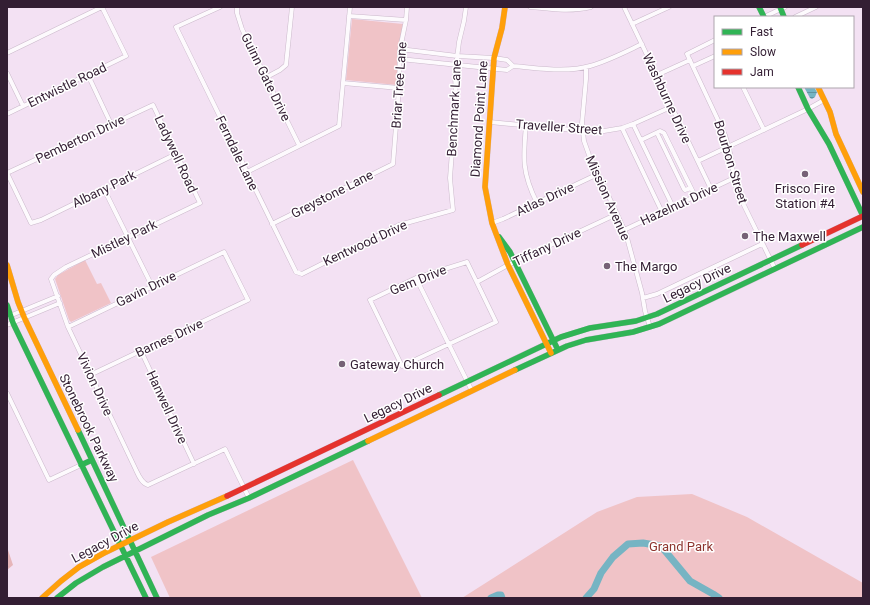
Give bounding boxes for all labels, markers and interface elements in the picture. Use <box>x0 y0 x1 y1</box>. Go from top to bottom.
legend <box>714 16 854 88</box>
text: Fast <box>750 25 773 39</box>
street label: Guinn Gate Drive <box>238 30 294 124</box>
street label: Briar Tree Lane <box>388 41 410 129</box>
text: Slow <box>750 45 776 59</box>
street label: Washburne Drive <box>640 51 694 146</box>
street label: Entwistle Road <box>25 59 109 111</box>
street label: Benchmark Lane <box>444 59 464 157</box>
street label: Diamond Point Lane <box>467 60 491 178</box>
text: Jam <box>750 65 774 79</box>
street label: Pemberton Drive <box>33 112 127 166</box>
street label: Ladywell Road <box>152 113 200 195</box>
street label: Ferndale Lane <box>212 113 262 193</box>
street label: Traveller Street <box>515 116 603 138</box>
street label: Bourbon Street <box>711 118 751 206</box>
street label: Mission Avenue <box>583 153 633 243</box>
street label: Albany Park <box>70 167 139 211</box>
street label: Greystone Lane <box>289 167 376 221</box>
marker: Frisco Fire Station #4 <box>800 169 810 179</box>
street label: Atlas Drive <box>514 179 576 219</box>
street label: Hazelnut Drive <box>638 179 720 229</box>
place label: Frisco Fire Station #4 <box>775 181 835 211</box>
street label: Mistley Park <box>89 217 160 261</box>
street label: Kentwood Drive <box>321 217 409 269</box>
street label: Tiffany Drive <box>511 225 583 269</box>
place label: The Maxwell <box>753 229 826 244</box>
marker: The Maxwell <box>740 231 750 241</box>
place label: The Margo <box>615 259 677 274</box>
street label: Legacy Drive <box>661 260 733 306</box>
marker: The Margo <box>602 261 612 271</box>
street label: Gem Drive <box>388 262 449 298</box>
street label: Gavin Drive <box>114 268 179 310</box>
street label: Barnes Drive <box>133 316 205 360</box>
street label: Vivion Drive <box>74 350 116 418</box>
place label: Gateway Church <box>350 357 444 372</box>
marker: Gateway Church <box>337 359 347 369</box>
street label: Hanwell Drive <box>144 368 191 446</box>
street label: Stonebrook Parkway <box>56 371 122 485</box>
street label: Legacy Drive <box>362 380 434 426</box>
street label: Legacy Drive <box>69 518 141 566</box>
park label: Grand Park <box>649 539 713 554</box>

